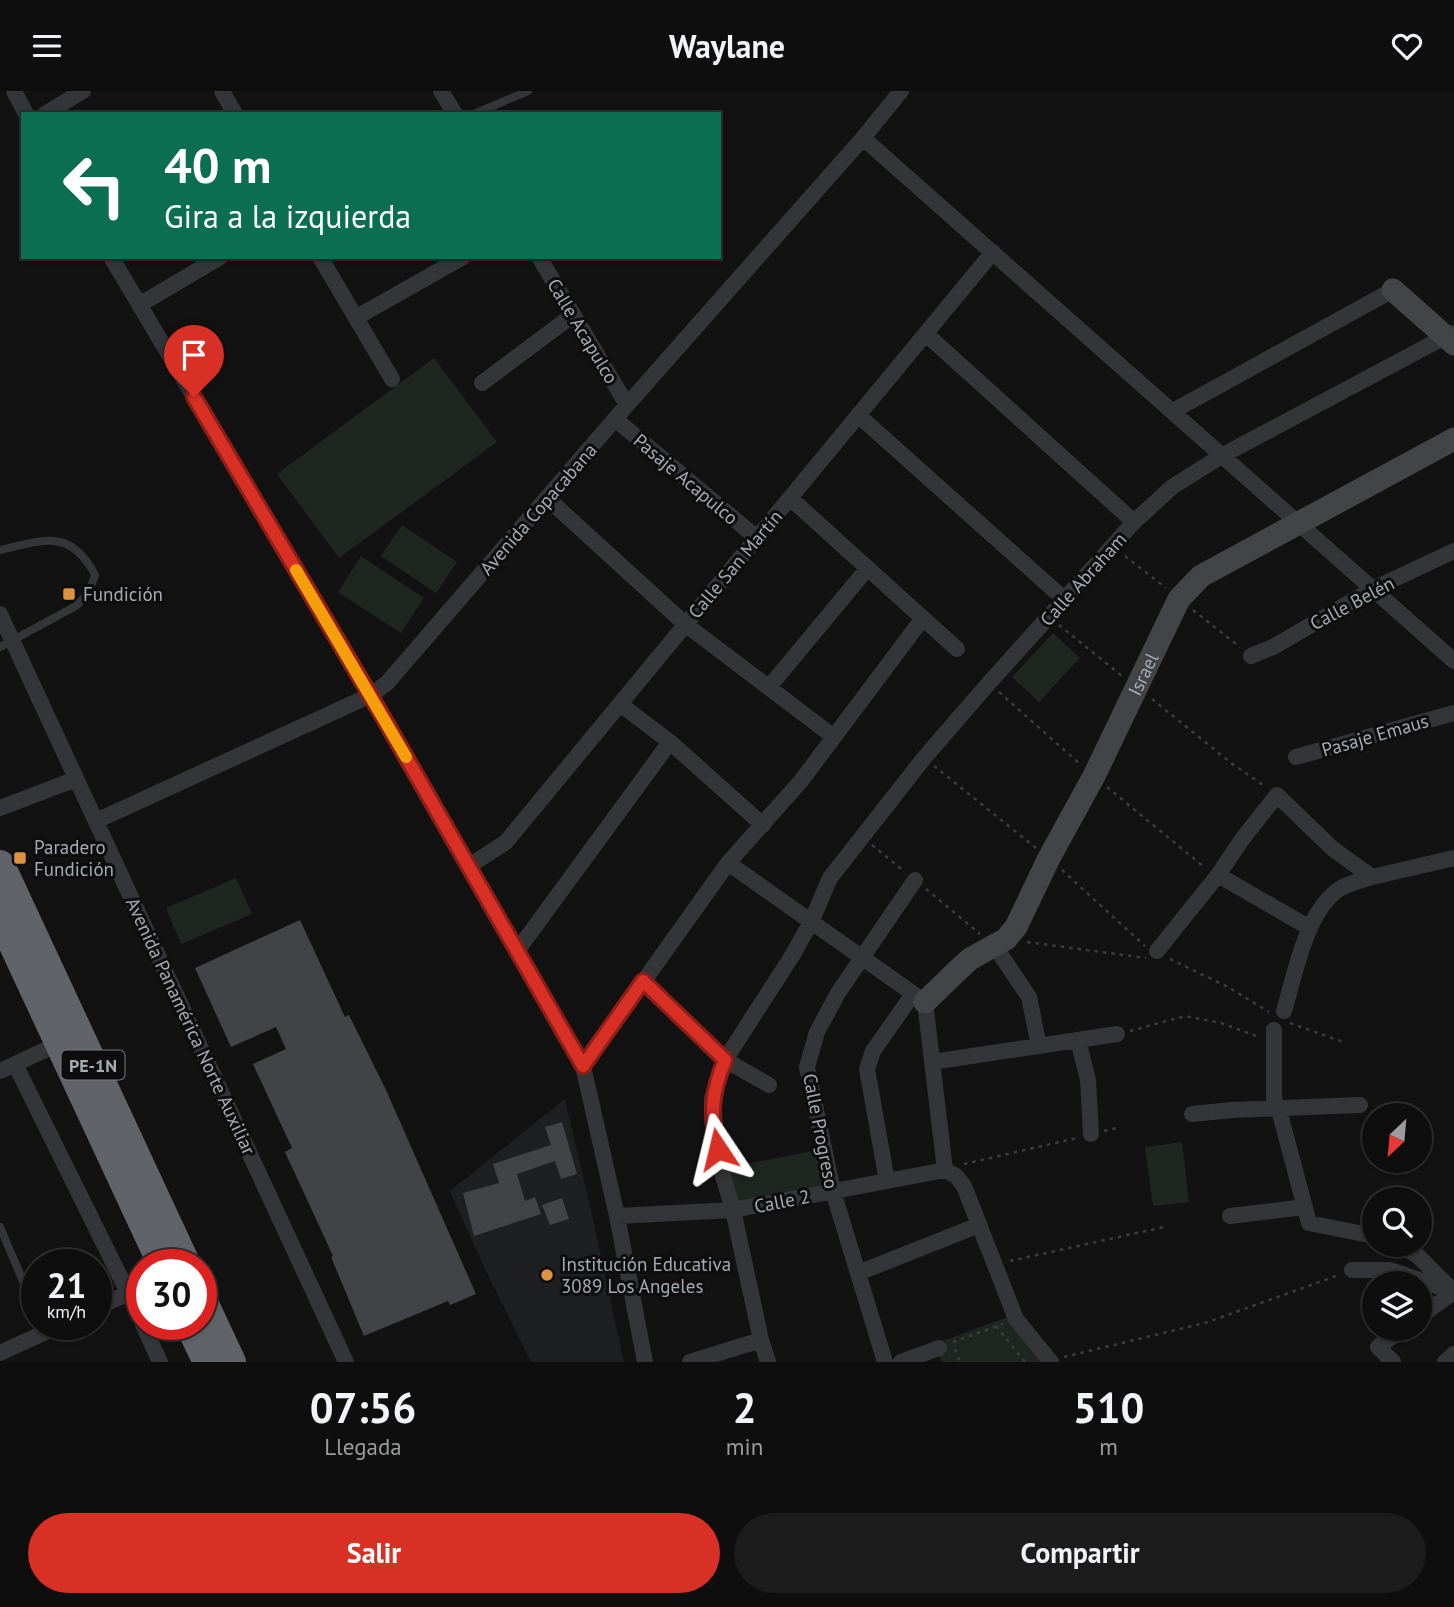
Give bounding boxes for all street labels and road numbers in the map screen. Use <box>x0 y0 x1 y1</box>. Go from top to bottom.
street label: Calle Acapulco <box>542 274 624 388</box>
street label: Pasaje Acapulco <box>629 428 743 530</box>
street label: Avenida Copacabana <box>474 438 602 580</box>
street label: Calle San Martín <box>683 505 787 623</box>
street label: Calle Abraham <box>1035 527 1131 631</box>
street label: Calle Belén <box>1306 571 1398 635</box>
street label: Israel <box>1122 648 1164 700</box>
street label: Pasaje Emaus <box>1319 708 1431 762</box>
street label: Avenida Panamérica Norte Auxiliar <box>121 893 262 1159</box>
road number: PE-1N <box>62 1050 124 1079</box>
street label: Calle Progreso <box>798 1071 844 1191</box>
street label: Calle 2 <box>752 1184 812 1218</box>

